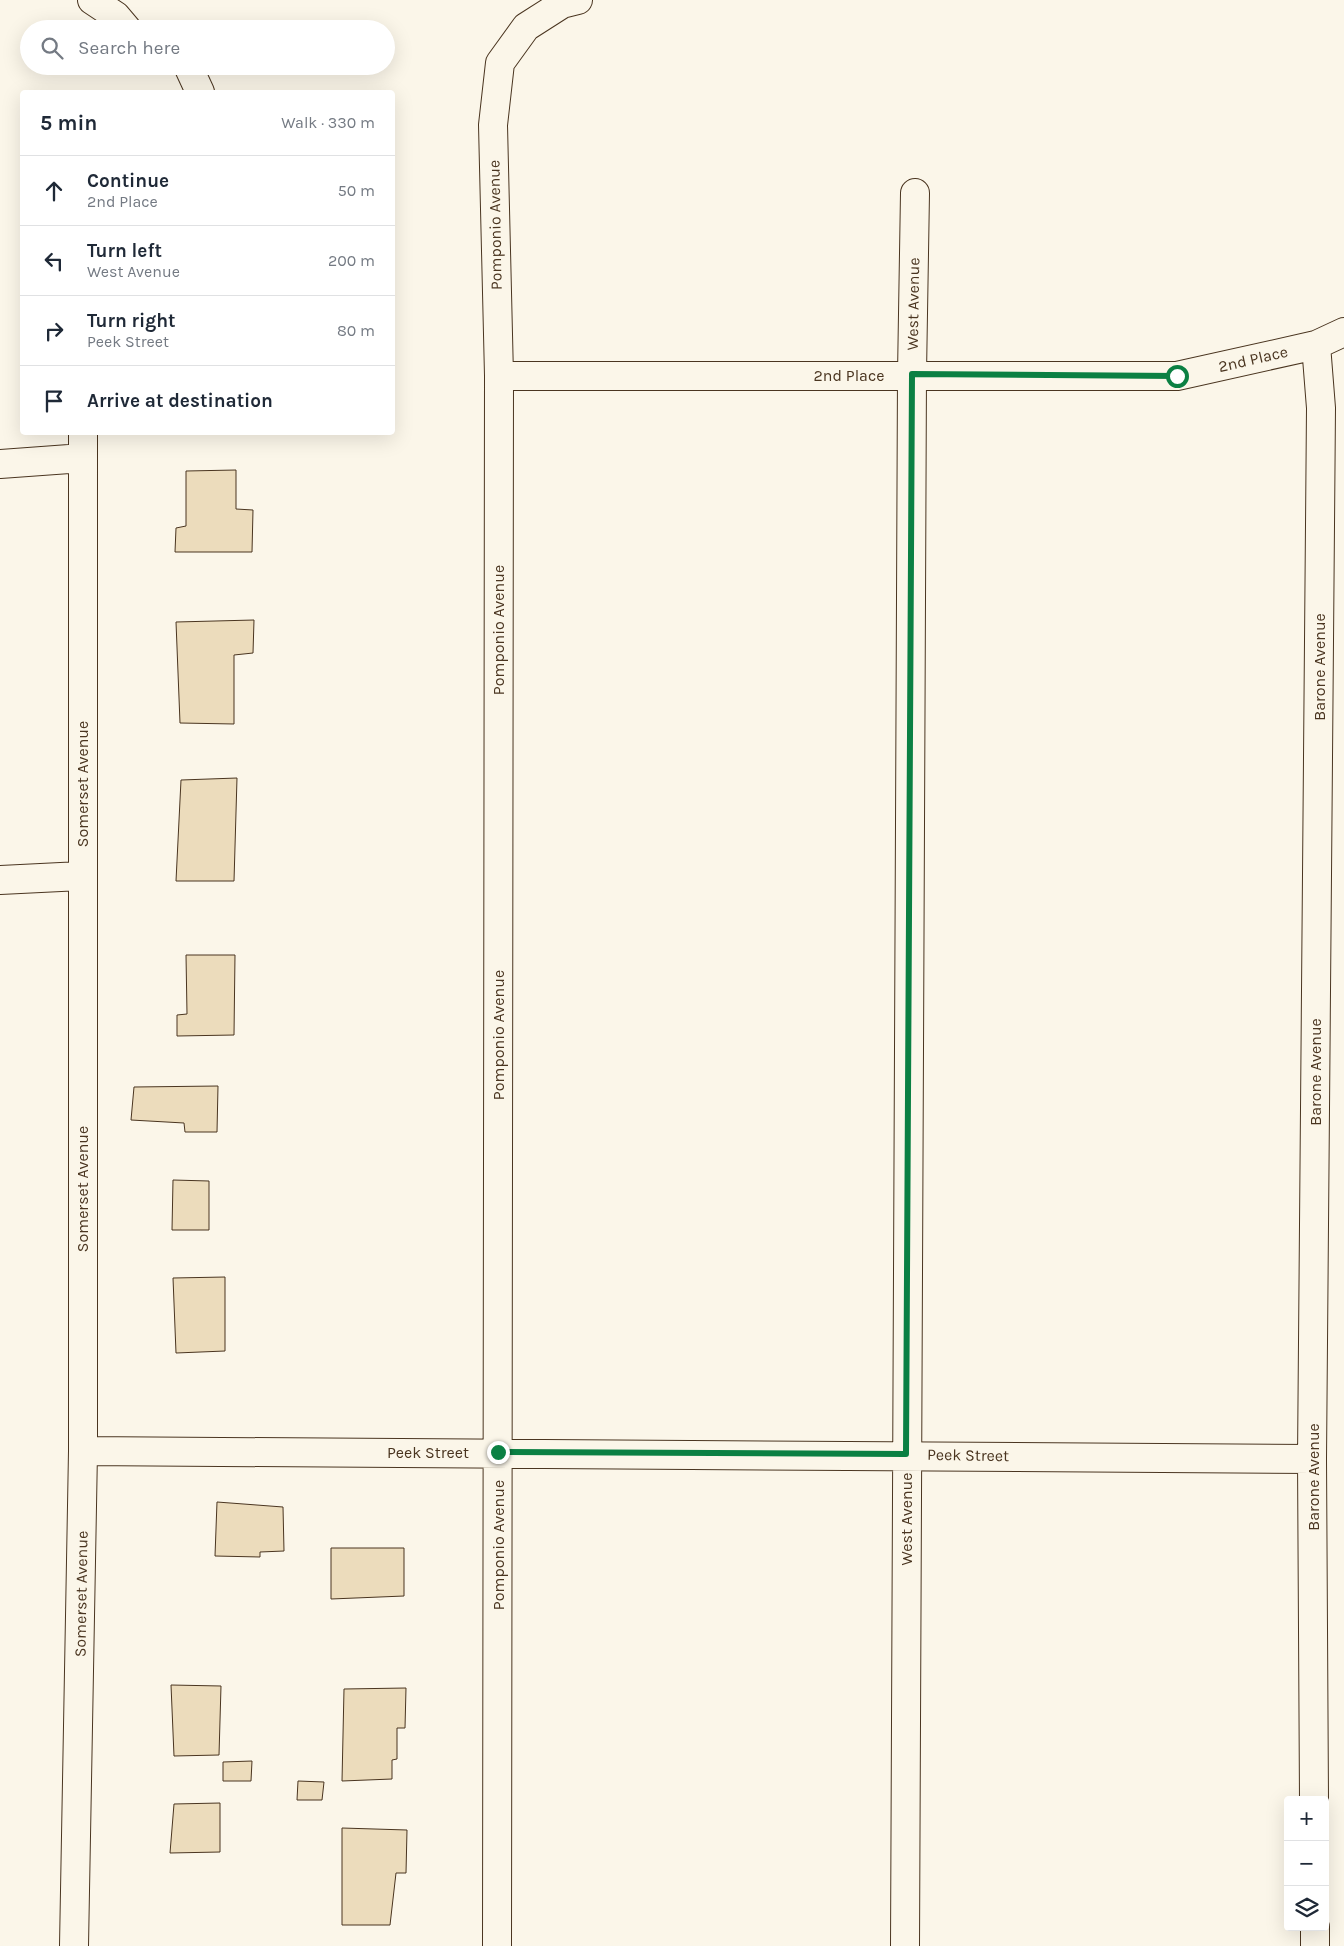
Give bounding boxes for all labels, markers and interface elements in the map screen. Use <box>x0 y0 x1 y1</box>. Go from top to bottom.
search box <box>20 20 395 75</box>
icon: search <box>38 34 66 62</box>
text: Search here <box>78 37 180 59</box>
text: 5 min <box>40 111 97 135</box>
text: Walk · 330 m <box>281 113 375 132</box>
street label: Pomponio Avenue <box>484 160 506 290</box>
text: Continue <box>87 170 169 192</box>
icon: ahead <box>40 177 68 205</box>
text: 50 m <box>338 181 375 200</box>
text: 2nd Place <box>87 192 158 211</box>
text: Turn left <box>87 240 162 262</box>
icon: left <box>40 247 68 275</box>
text: 200 m <box>328 251 375 270</box>
street label: West Avenue <box>903 257 923 351</box>
text: West Avenue <box>87 262 180 281</box>
text: Turn right <box>87 310 176 332</box>
icon: right <box>40 317 68 345</box>
text: 80 m <box>337 321 375 340</box>
text: Peek Street <box>87 332 169 351</box>
street label: 2nd Place <box>1216 342 1290 376</box>
route start <box>1166 365 1189 388</box>
street label: 2nd Place <box>814 366 884 385</box>
icon: arrive <box>40 387 68 415</box>
text: Arrive at destination <box>87 390 273 412</box>
street label: Pomponio Avenue <box>489 565 508 695</box>
street label: Barone Avenue <box>1310 613 1329 721</box>
street label: Somerset Avenue <box>73 721 92 847</box>
street label: Pomponio Avenue <box>489 970 508 1100</box>
street label: Barone Avenue <box>1306 1018 1325 1126</box>
street label: Somerset Avenue <box>73 1126 92 1252</box>
street label: Barone Avenue <box>1304 1423 1323 1531</box>
route end <box>487 1441 510 1464</box>
street label: Peek Street <box>387 1443 469 1462</box>
street label: Peek Street <box>927 1445 1009 1465</box>
street label: West Avenue <box>897 1473 916 1565</box>
street label: Pomponio Avenue <box>489 1480 508 1610</box>
street label: Somerset Avenue <box>70 1531 92 1657</box>
map controls <box>1284 1796 1329 1931</box>
button: + <box>1284 1796 1329 1841</box>
button: − <box>1284 1841 1329 1886</box>
button: layers <box>1284 1886 1329 1931</box>

